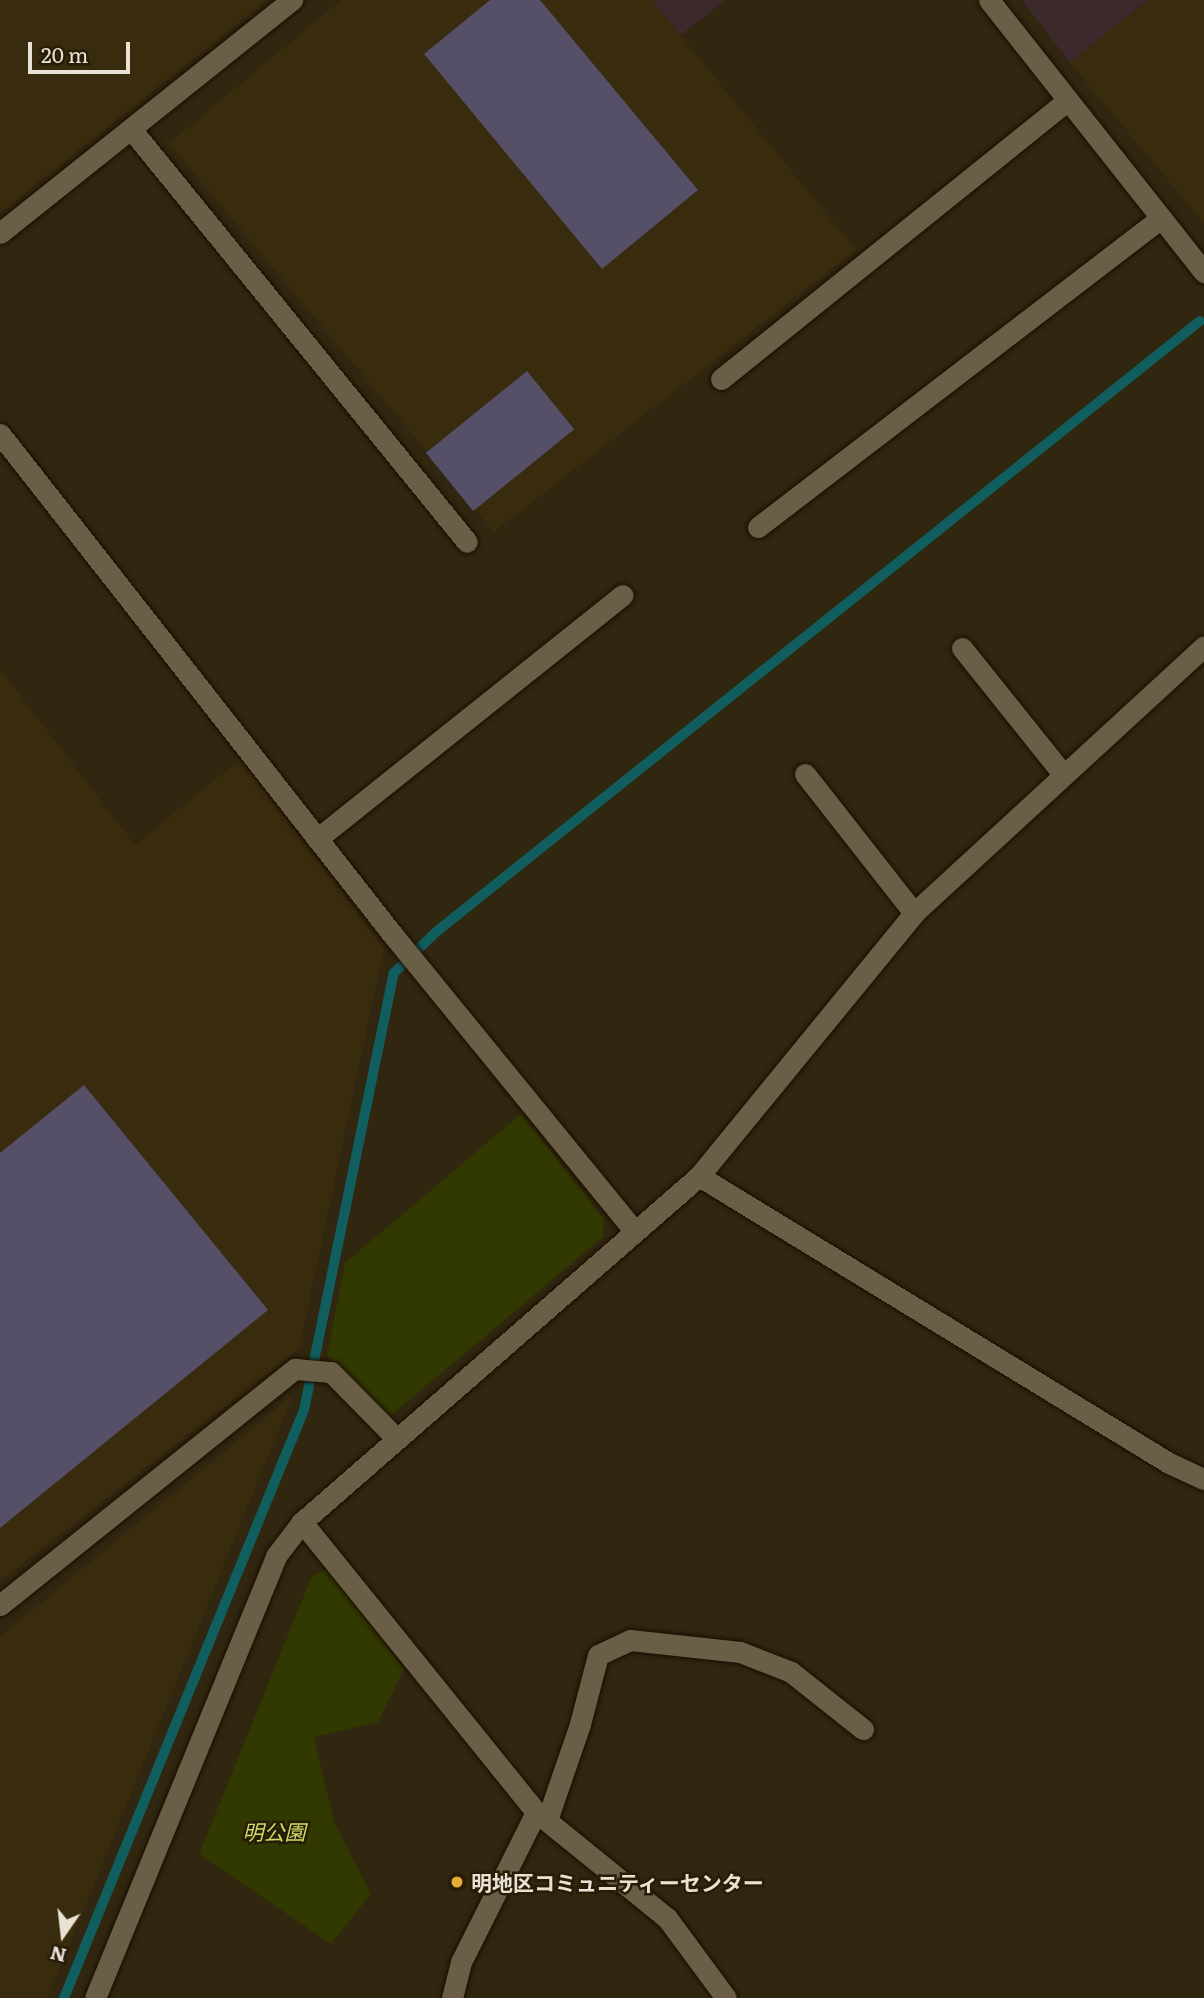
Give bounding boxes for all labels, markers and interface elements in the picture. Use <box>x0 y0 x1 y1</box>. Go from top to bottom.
scale bar <box>32 28 133 72</box>
text: 20 m <box>41 38 88 69</box>
park label: 明公園 <box>243 1818 305 1844</box>
place label: 明地区コミュニティーセンター <box>471 1869 765 1895</box>
marker: 明地区コミュニティーセンター <box>449 1874 465 1890</box>
north arrow <box>28 1900 98 1970</box>
text: N <box>47 1940 69 1971</box>

